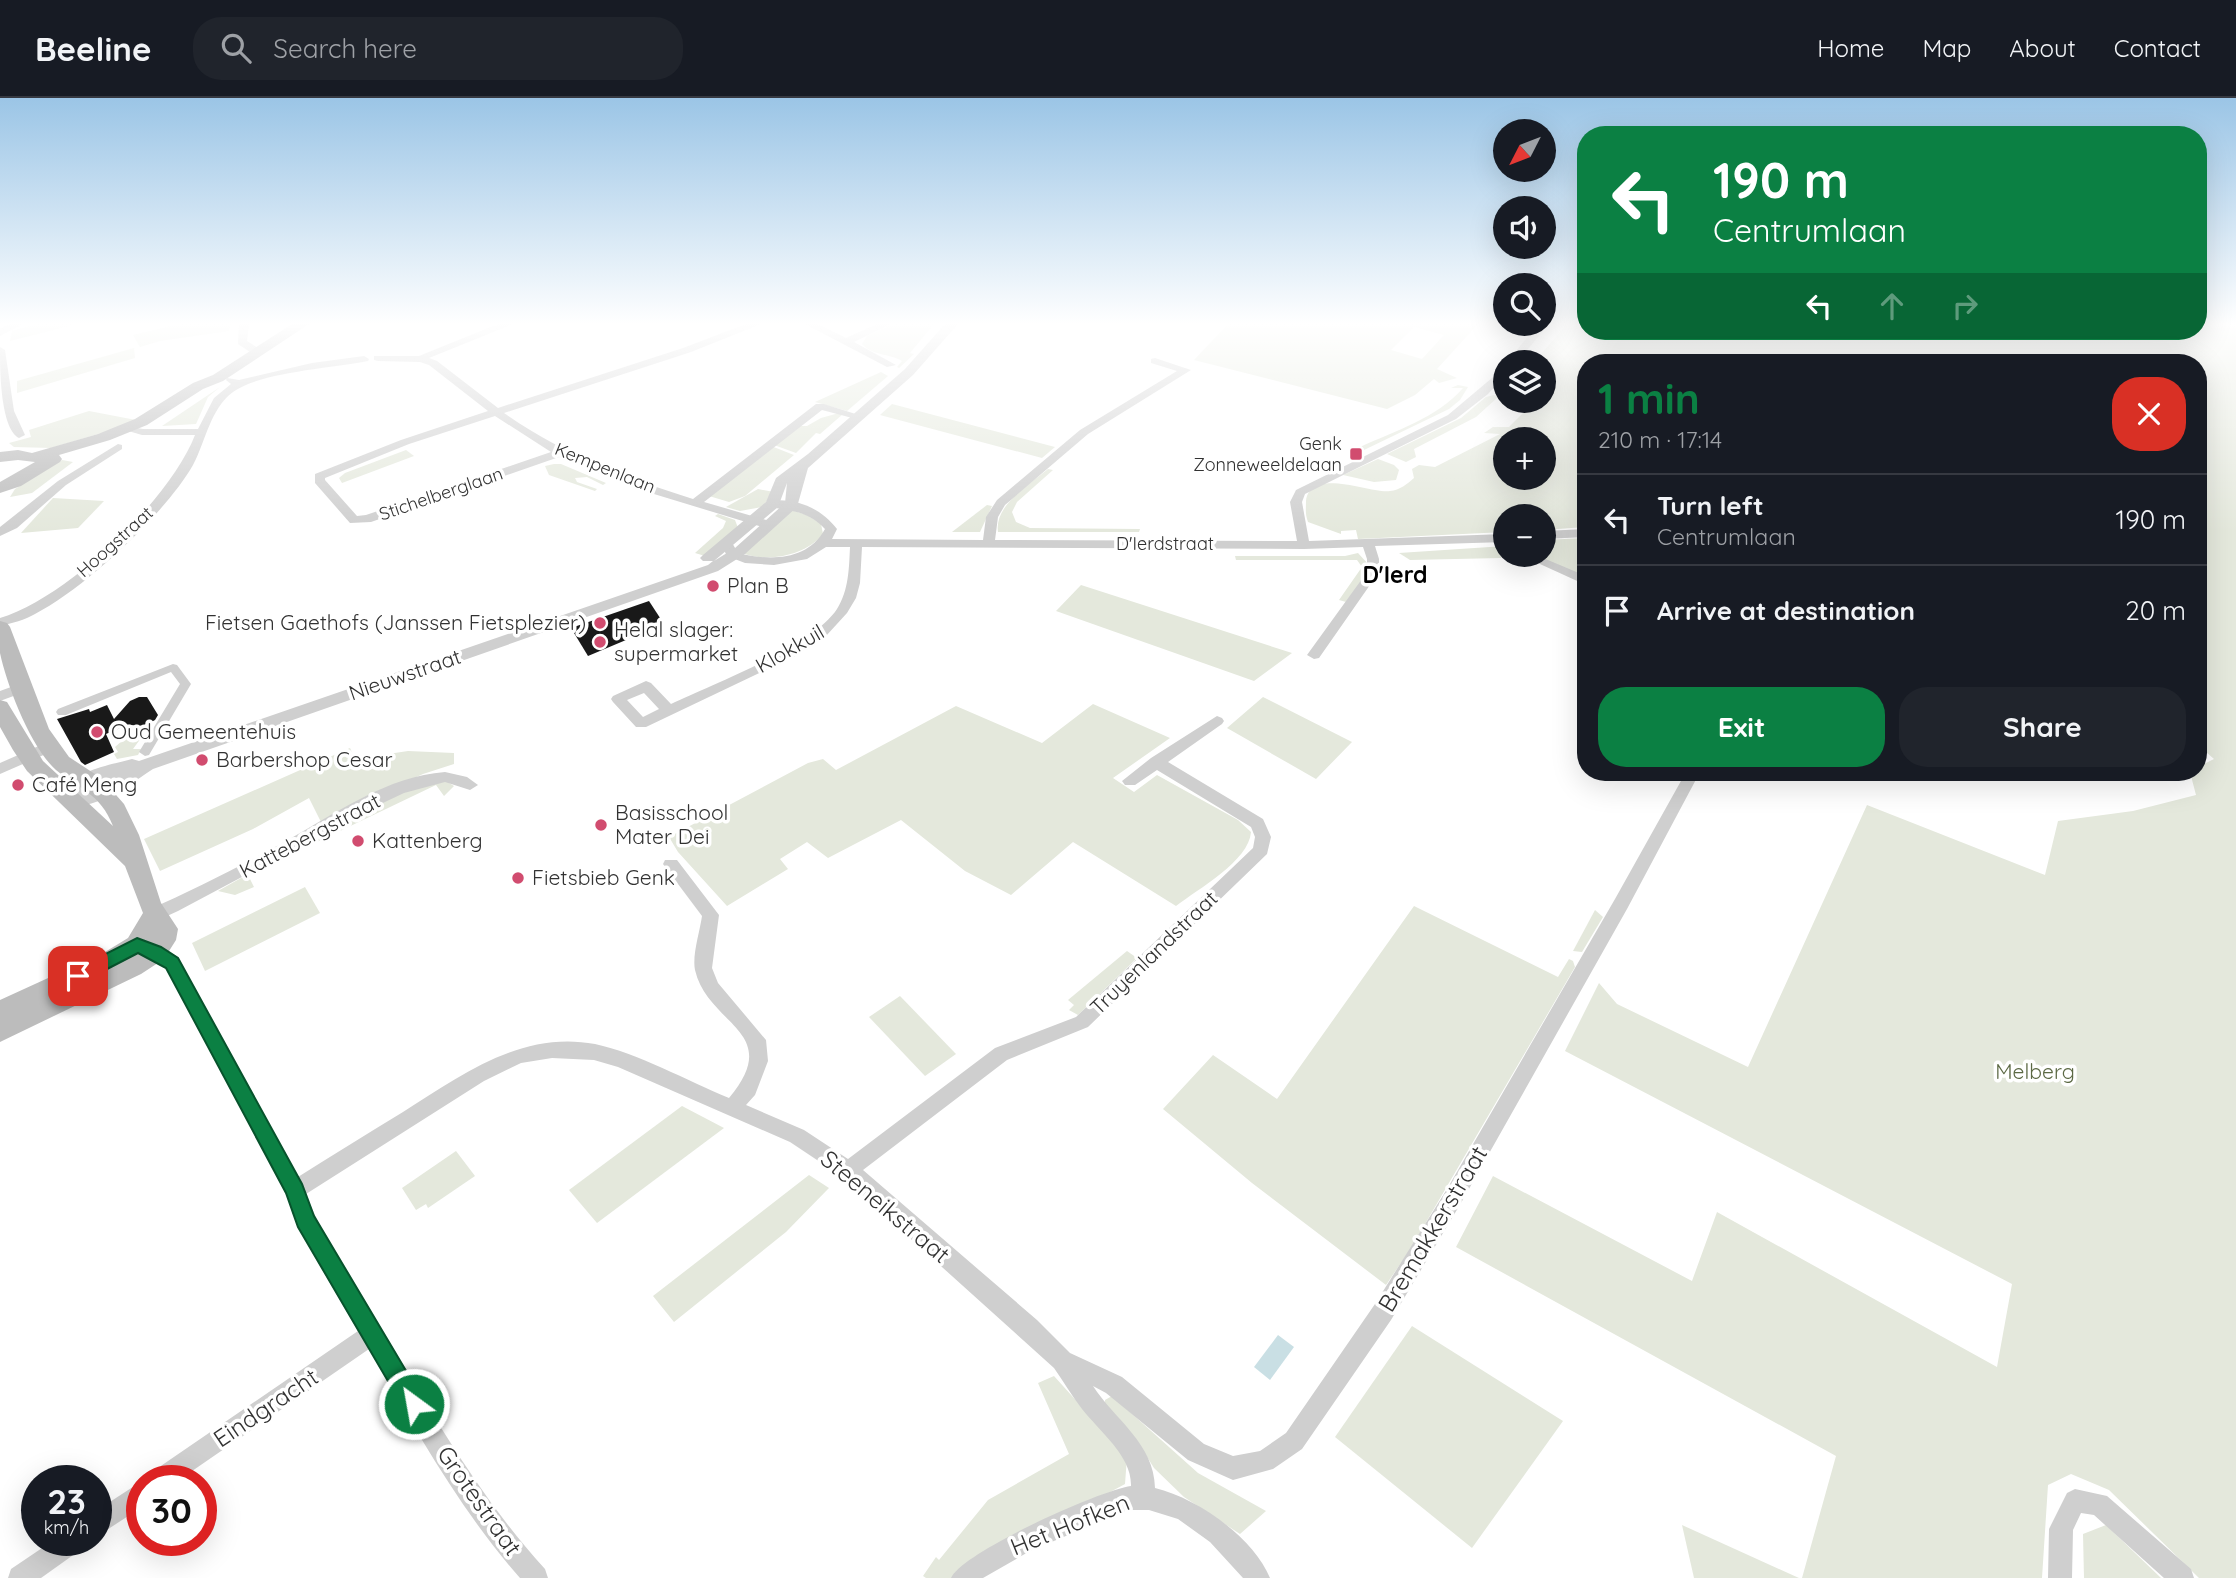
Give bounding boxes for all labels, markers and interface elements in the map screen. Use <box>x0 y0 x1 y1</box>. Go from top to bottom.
search box <box>193 17 683 80</box>
text: Beeline <box>35 28 151 69</box>
icon: search <box>217 29 255 67</box>
text: Search here <box>273 32 417 65</box>
text: Home <box>1817 33 1884 63</box>
text: Map <box>1922 33 1971 63</box>
text: About <box>2009 33 2076 63</box>
text: Contact <box>2114 33 2201 63</box>
north arrow <box>1493 119 1556 182</box>
map controls <box>1493 119 1556 567</box>
text: 190 m <box>1713 149 1849 210</box>
icon: left <box>1598 154 1689 245</box>
button: sound <box>1493 196 1556 259</box>
text: Centrumlaan <box>1713 210 1906 250</box>
button: search <box>1493 273 1556 336</box>
icon: left <box>1800 287 1838 325</box>
icon: ahead <box>1873 287 1911 325</box>
icon: right <box>1946 287 1984 325</box>
button: layers <box>1493 350 1556 413</box>
text: 1 min <box>1598 372 1700 425</box>
button: close <box>2112 377 2186 451</box>
text: 210 m · 17:14 <box>1598 425 1722 454</box>
button: + <box>1493 427 1556 490</box>
place label: Genk Zonneweeldelaan <box>1193 432 1342 476</box>
street label: Kempenlaan <box>552 437 659 498</box>
marker: Genk Zonneweeldelaan <box>1348 446 1364 462</box>
street label: Stichelberglaan <box>376 462 506 525</box>
text: Turn left <box>1657 489 1764 522</box>
street label: Hoogstraat <box>72 501 158 582</box>
icon: left <box>1598 501 1636 539</box>
text: 190 m <box>2116 503 2186 536</box>
button: − <box>1493 504 1556 567</box>
text: Centrumlaan <box>1657 522 1796 551</box>
street label: D'Ierdstraat <box>1116 532 1214 555</box>
district label: D'Ierd <box>1362 560 1428 589</box>
place label: Plan B <box>727 572 789 598</box>
marker: Plan B <box>705 578 721 594</box>
icon: arrive <box>1598 592 1636 630</box>
text: Arrive at destination <box>1657 594 1915 627</box>
text: 20 m <box>2125 594 2186 627</box>
place label: Fietsen Gaethofs (Janssen Fietsplezier) <box>205 609 586 635</box>
marker: Fietsen Gaethofs (Janssen Fietsplezier) <box>592 615 608 631</box>
place label: Helal slager: supermarket <box>614 616 738 666</box>
street label: Klokkuil <box>751 618 828 678</box>
marker: Helal slager: supermarket <box>592 634 608 650</box>
street label: Nieuwstraat <box>345 643 464 705</box>
button: Exit <box>1598 687 1885 767</box>
button: Share <box>1899 687 2186 767</box>
place label: Oud Gemeentehuis <box>111 718 296 744</box>
marker: Oud Gemeentehuis <box>89 724 105 740</box>
place label: Barbershop Cesar <box>216 746 392 772</box>
marker: Barbershop Cesar <box>194 752 210 768</box>
place label: Café Meng <box>32 771 137 797</box>
marker: Café Meng <box>10 777 26 793</box>
street label: Kattebergstraat <box>235 787 384 883</box>
place label: Basisschool Mater Dei <box>615 799 728 849</box>
marker: Basisschool Mater Dei <box>593 817 609 833</box>
place label: Kattenberg <box>372 827 483 853</box>
marker: Kattenberg <box>350 833 366 849</box>
place label: Fietsbieb Genk <box>532 864 675 890</box>
marker: Fietsbieb Genk <box>510 870 526 886</box>
street label: Truyenlandstraat <box>1084 885 1223 1020</box>
pin <box>48 946 108 1006</box>
icon: arrive <box>59 957 97 995</box>
park label: Melberg <box>1995 1058 2075 1084</box>
street label: Bremakkerstraat <box>1371 1140 1493 1317</box>
street label: Steeneikstraat <box>815 1143 956 1269</box>
street label: Eindgracht <box>207 1361 324 1453</box>
position arrow <box>377 1367 451 1441</box>
street label: Grotestraat <box>431 1440 529 1561</box>
speed limit sign: 30 <box>126 1465 217 1556</box>
text: 23 <box>47 1479 86 1523</box>
street label: Het Hofken <box>1006 1487 1134 1562</box>
text: km/h <box>44 1516 89 1539</box>

